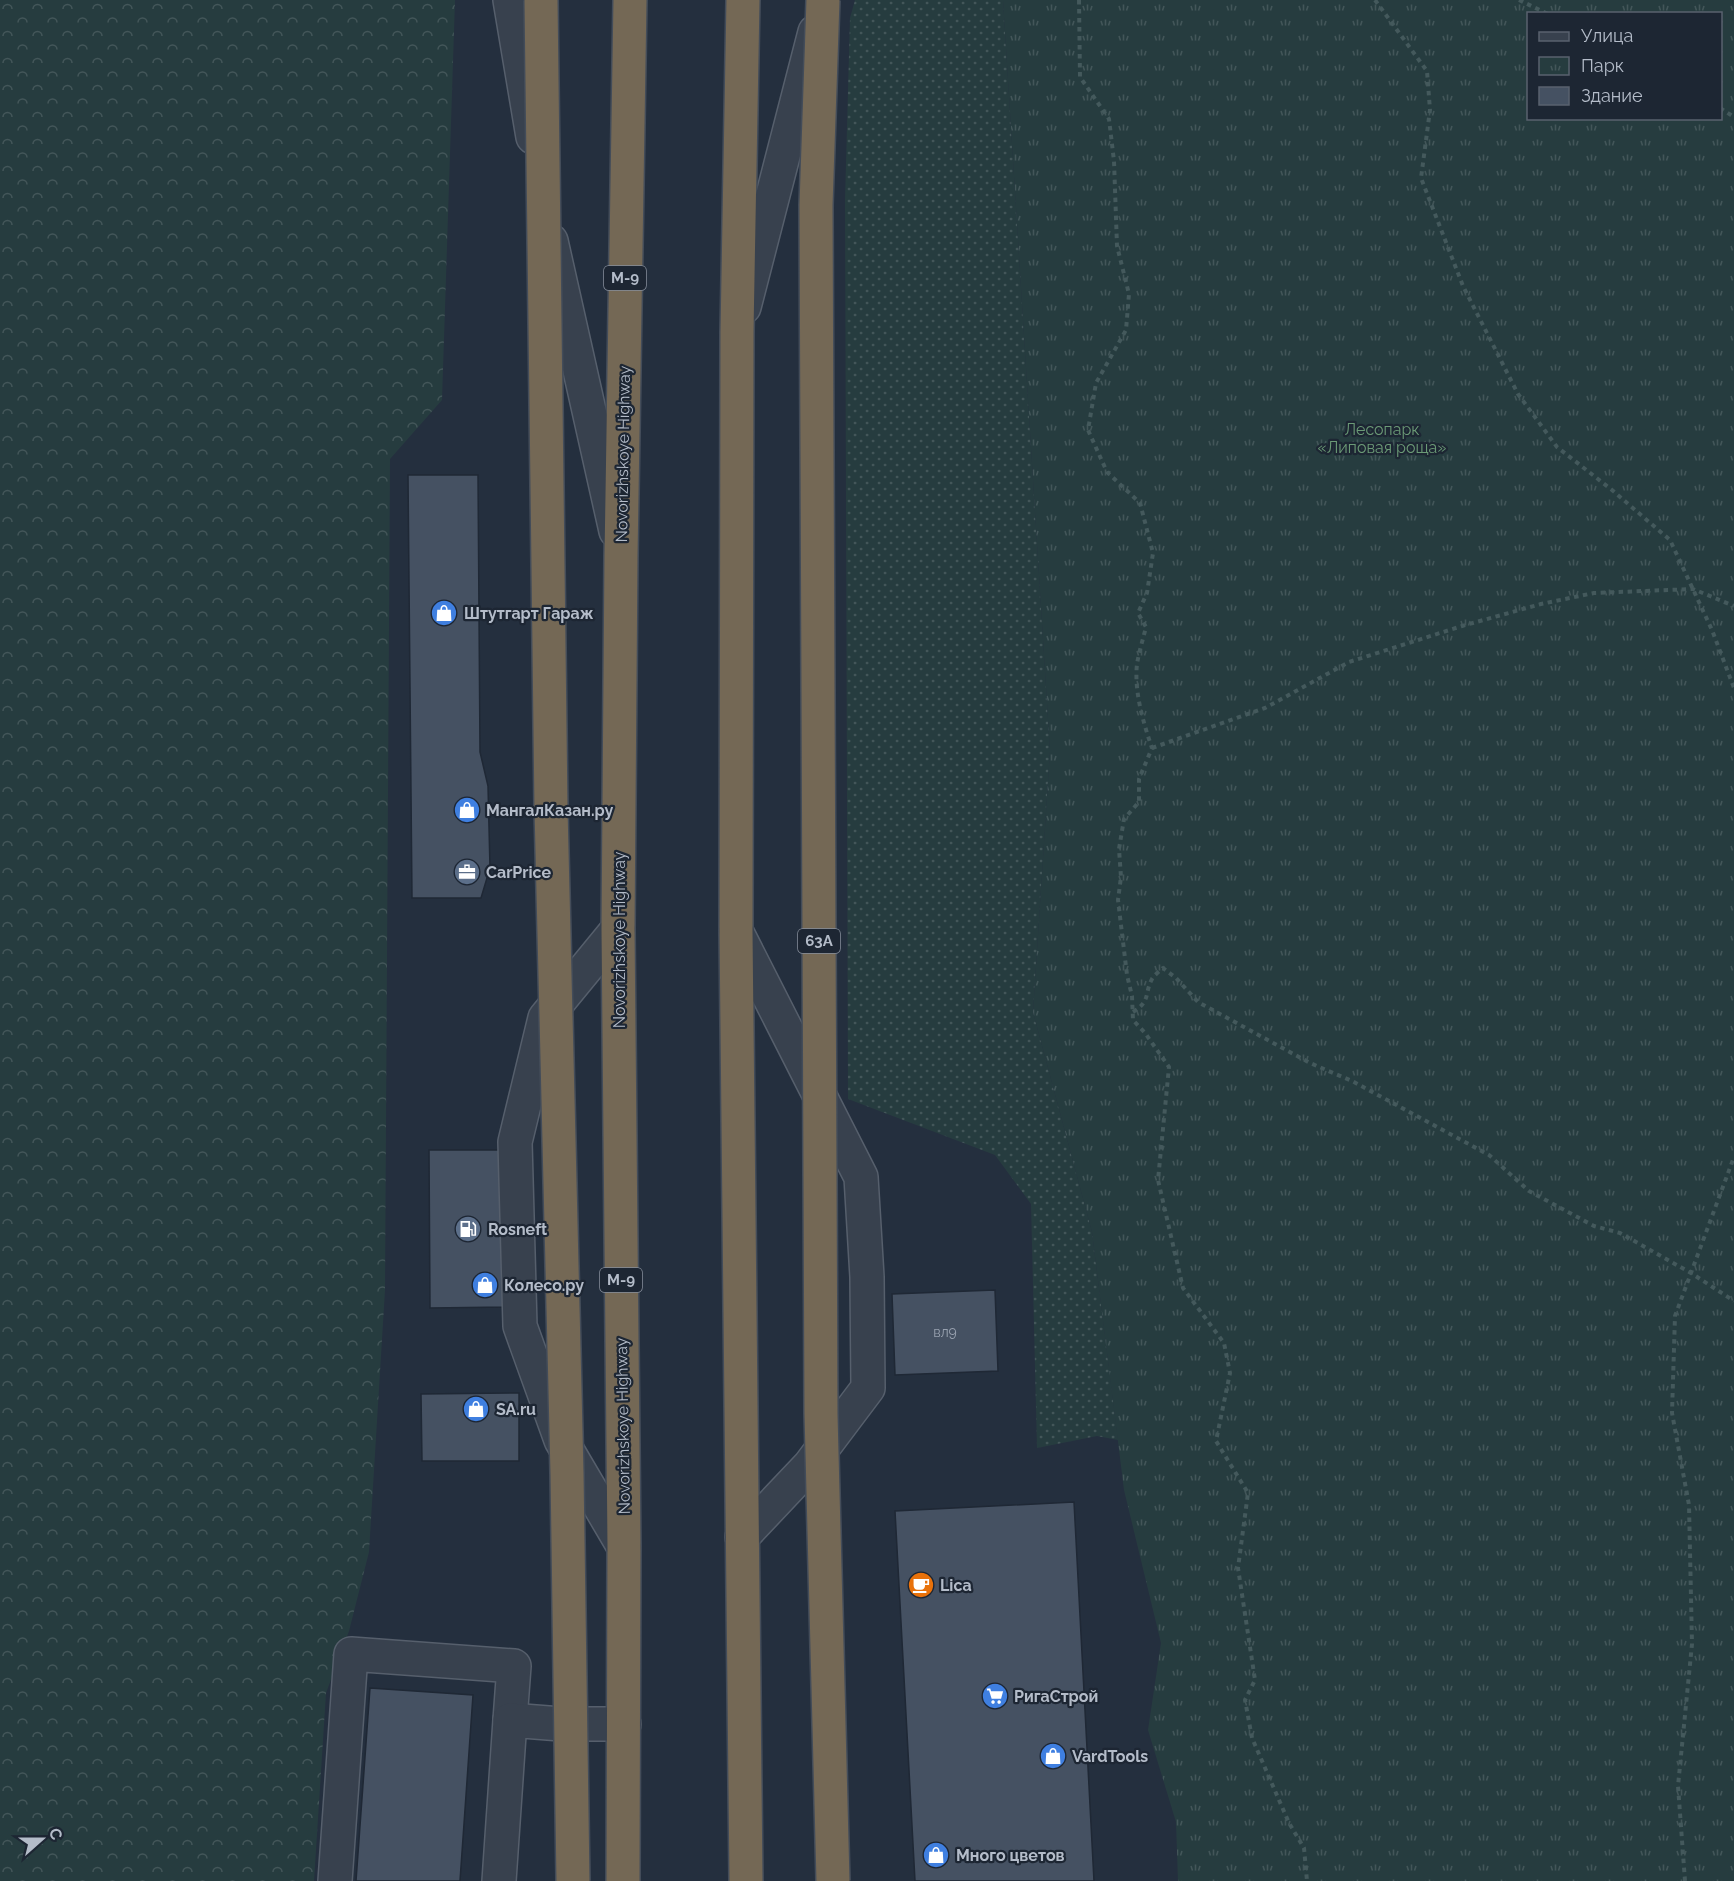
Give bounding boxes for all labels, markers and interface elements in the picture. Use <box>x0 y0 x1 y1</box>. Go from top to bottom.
legend <box>1527 12 1722 120</box>
text: Улица <box>1581 25 1633 46</box>
text: Парк <box>1581 55 1624 76</box>
text: Здание <box>1581 85 1643 106</box>
road number: М-9 <box>604 266 646 290</box>
street label: Novorizhskoye Highway <box>612 365 634 542</box>
park label: Лесопарк «Липовая роща» <box>1317 420 1447 457</box>
shop icon: Штутгарт Гараж <box>429 598 459 628</box>
place label: Штутгарт Гараж <box>464 604 594 623</box>
shop icon: МангалКазан.ру <box>452 795 482 825</box>
place label: МангалКазан.ру <box>486 801 613 820</box>
street label: Novorizhskoye Highway <box>610 851 629 1028</box>
office icon: CarPrice <box>452 857 482 887</box>
place label: CarPrice <box>486 863 552 882</box>
road number: 63A <box>798 929 840 953</box>
fuel station icon: Rosneft <box>453 1214 483 1244</box>
place label: Rosneft <box>488 1220 547 1239</box>
road number: М-9 <box>600 1268 642 1292</box>
shop icon: Колесо.ру <box>470 1270 500 1300</box>
place label: Колесо.ру <box>504 1276 584 1295</box>
house number: вл9 <box>933 1324 957 1340</box>
street label: Novorizhskoye Highway <box>612 1337 634 1514</box>
shop icon: SA.ru <box>461 1394 491 1424</box>
place label: SA.ru <box>496 1400 536 1419</box>
cafe icon: Lica <box>906 1570 936 1600</box>
place label: Lica <box>940 1576 972 1595</box>
supermarket icon: РигаСтрой <box>980 1681 1010 1711</box>
place label: РигаСтрой <box>1014 1687 1098 1706</box>
shop icon: VardTools <box>1038 1741 1068 1771</box>
place label: VardTools <box>1072 1747 1148 1766</box>
north arrow <box>12 1809 72 1869</box>
text: С <box>45 1825 66 1842</box>
shop icon: Много цветов <box>921 1840 951 1870</box>
place label: Много цветов <box>956 1846 1065 1865</box>

